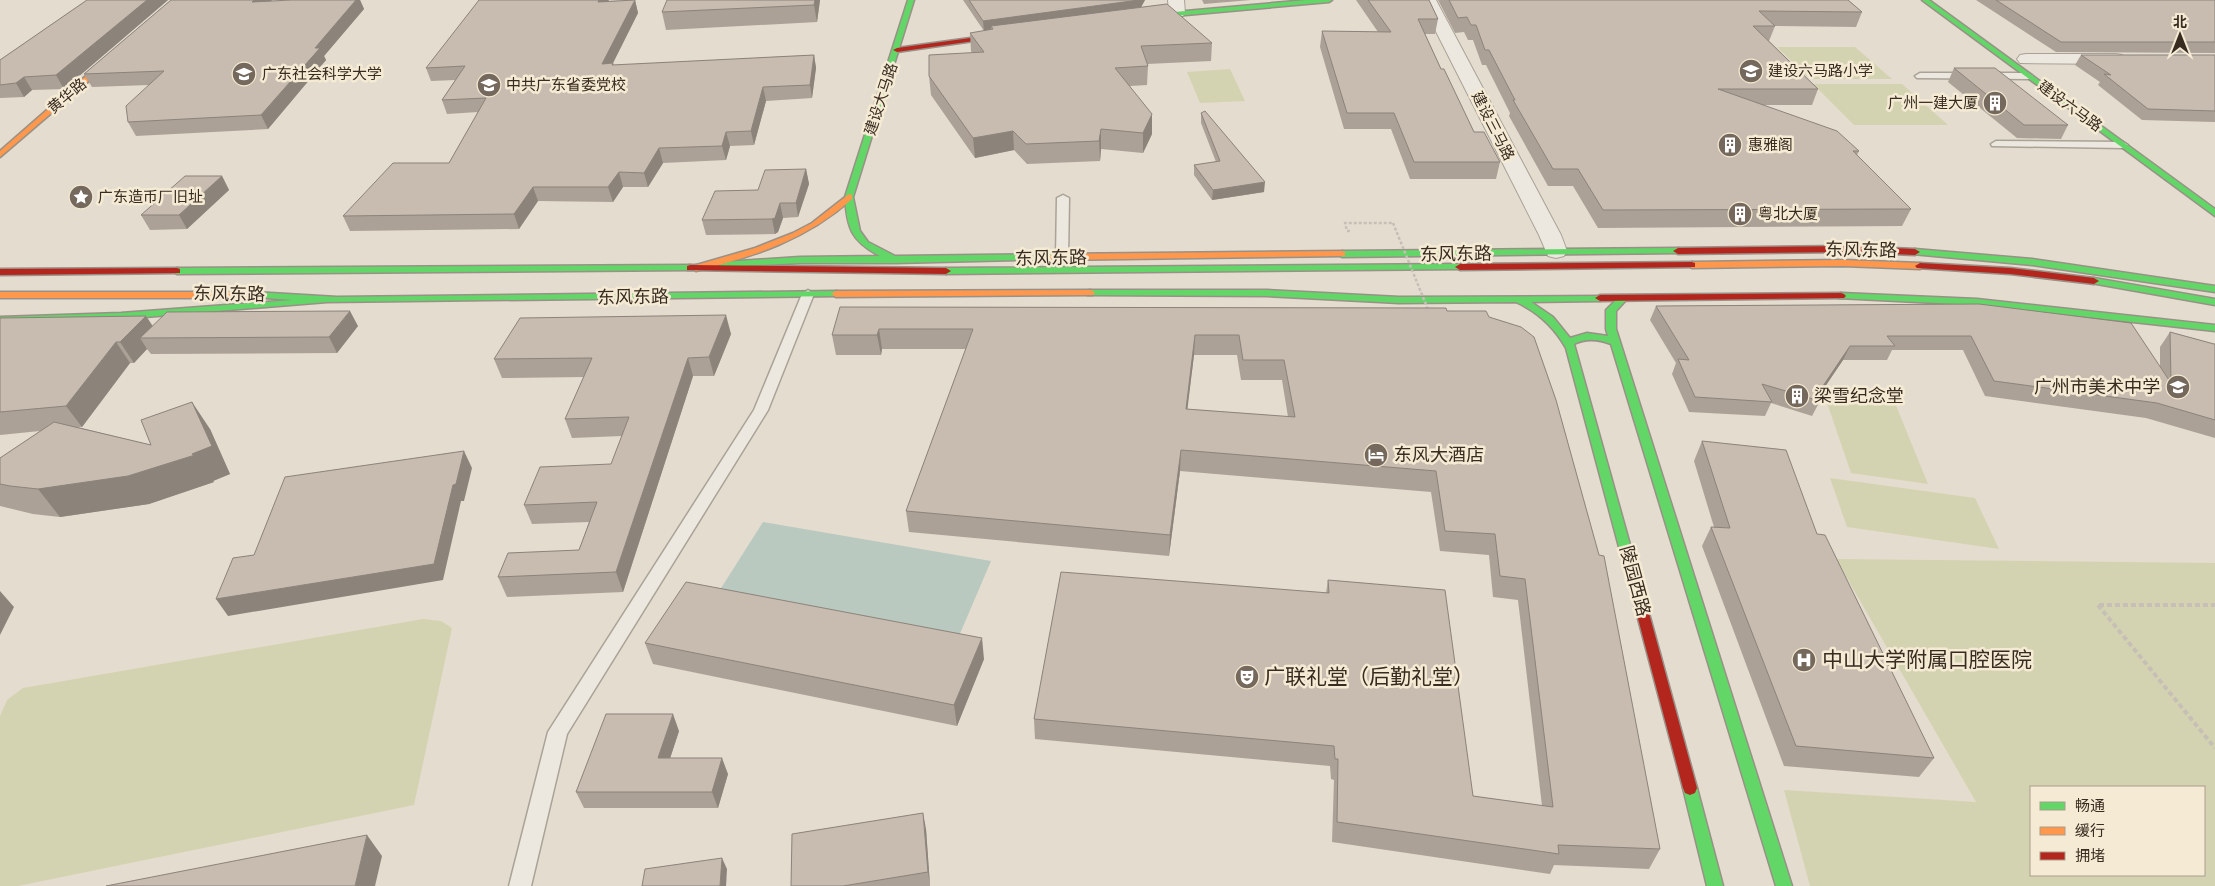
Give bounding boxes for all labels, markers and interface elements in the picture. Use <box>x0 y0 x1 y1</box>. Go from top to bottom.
north arrow <box>2155 10 2205 60</box>
text: 北 <box>2173 11 2187 31</box>
school or university icon: 建设六马路小学 <box>1738 58 1764 84</box>
place label: 建设六马路小学 <box>1768 58 1873 81</box>
street label: 建设大马路 <box>857 59 902 138</box>
school or university icon: 广东社会科学大学 <box>231 61 257 87</box>
place label: 广东社会科学大学 <box>262 61 382 84</box>
street label: 黄华路 <box>41 72 91 118</box>
school or university icon: 中共广东省委党校 <box>476 72 502 98</box>
place label: 中共广东省委党校 <box>506 72 626 95</box>
street label: 建设六马路 <box>2034 73 2108 136</box>
street label: 建设三马路 <box>1467 87 1522 164</box>
place label: 广州一建大厦 <box>1888 90 1978 113</box>
building icon: 广州一建大厦 <box>1982 90 2008 116</box>
building icon: 惠雅阁 <box>1717 132 1743 158</box>
place label: 惠雅阁 <box>1748 132 1793 155</box>
place icon: 广东造币厂旧址 <box>68 184 94 210</box>
place label: 广东造币厂旧址 <box>98 184 203 207</box>
building icon: 粤北大厦 <box>1727 201 1753 227</box>
place label: 粤北大厦 <box>1758 201 1818 224</box>
street label: 东风东路 <box>1825 234 1897 263</box>
street label: 东风东路 <box>1420 238 1492 267</box>
street label: 东风东路 <box>1015 242 1087 271</box>
street label: 东风东路 <box>193 278 265 307</box>
street label: 东风东路 <box>597 281 669 310</box>
place label: 广州市美术中学 <box>2034 372 2160 399</box>
school or university icon: 广州市美术中学 <box>2165 374 2191 400</box>
place label: 梁雪纪念堂 <box>1814 381 1904 408</box>
building icon: 梁雪纪念堂 <box>1784 383 1810 409</box>
place label: 东风大酒店 <box>1394 440 1484 467</box>
hotel icon: 东风大酒店 <box>1363 442 1389 468</box>
street label: 陵园西路 <box>1614 542 1659 619</box>
place label: 中山大学附属口腔医院 <box>1822 642 2032 673</box>
hospital icon: 中山大学附属口腔医院 <box>1791 647 1817 673</box>
place label: 广联礼堂（后勤礼堂） <box>1264 659 1474 690</box>
theatre icon: 广联礼堂（后勤礼堂） <box>1234 664 1260 690</box>
legend <box>2030 786 2205 876</box>
text: 畅通 <box>2075 793 2105 816</box>
text: 缓行 <box>2075 818 2105 841</box>
text: 拥堵 <box>2075 843 2105 866</box>

